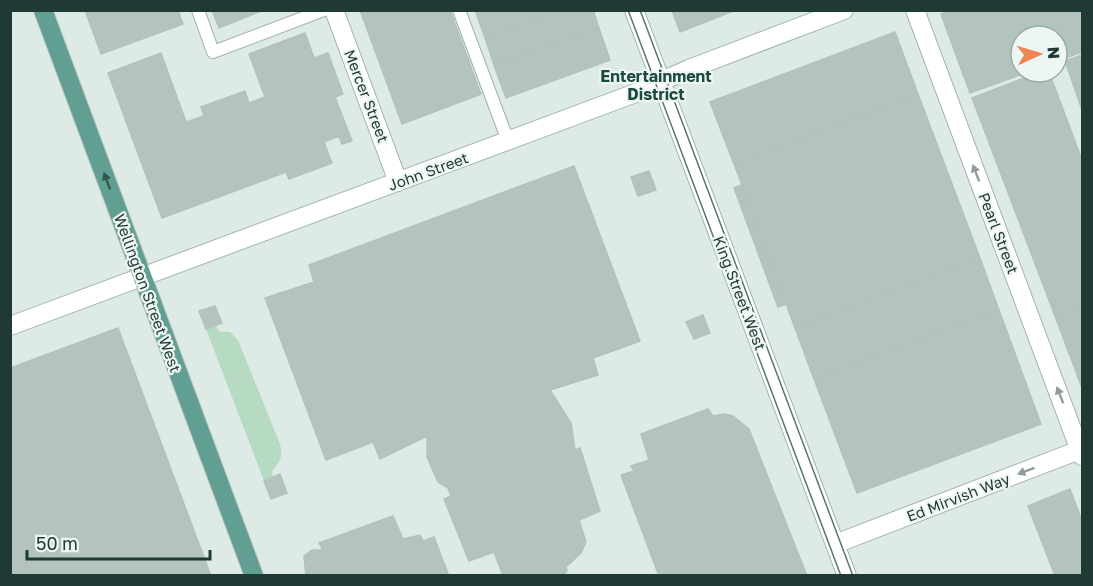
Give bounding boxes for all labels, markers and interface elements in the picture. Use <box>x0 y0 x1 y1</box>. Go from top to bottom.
north arrow <box>1009 24 1069 84</box>
text: N <box>1044 46 1064 60</box>
street label: Mercer Street <box>341 47 393 145</box>
district label: Entertainment District <box>600 66 712 104</box>
street label: John Street <box>385 148 471 194</box>
one-way arrow <box>971 164 981 182</box>
one-way arrow <box>102 172 112 190</box>
street label: Pearl Street <box>975 190 1023 276</box>
street label: Wellington Street West <box>111 211 185 375</box>
street label: King Street West <box>710 233 770 353</box>
one-way arrow <box>1055 386 1065 404</box>
one-way arrow <box>1016 466 1034 476</box>
street label: Ed Mirvish Way <box>904 469 1013 525</box>
scale bar <box>27 523 210 561</box>
text: 50 m <box>36 532 78 554</box>

